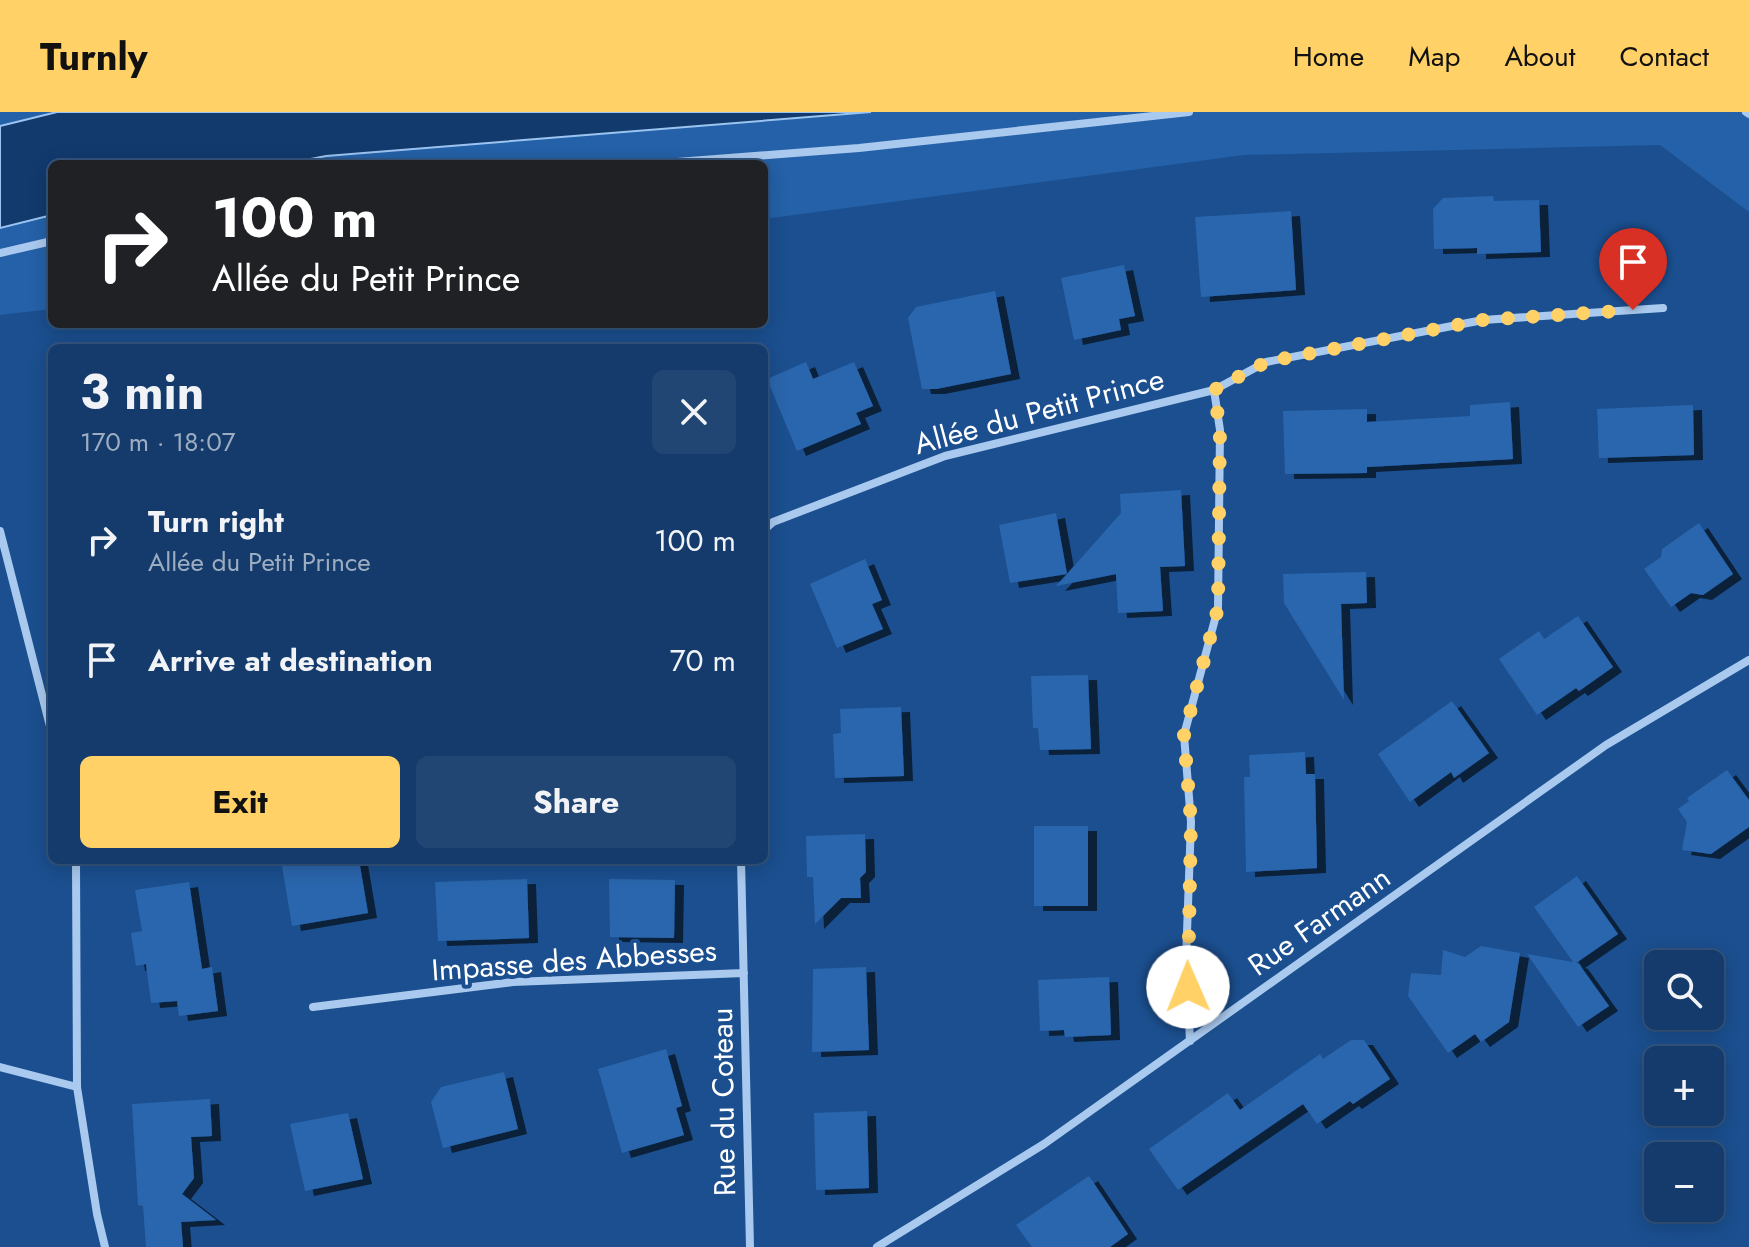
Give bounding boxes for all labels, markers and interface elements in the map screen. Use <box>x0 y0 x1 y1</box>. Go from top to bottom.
text: Turnly <box>40 29 148 84</box>
text: Home <box>1293 36 1364 77</box>
text: Map <box>1408 36 1460 77</box>
text: About <box>1504 36 1576 77</box>
text: Contact <box>1620 36 1709 77</box>
text: 100 m <box>212 177 377 258</box>
icon: right <box>80 192 184 296</box>
pin <box>1599 228 1667 310</box>
icon: arrive <box>1611 240 1655 284</box>
text: Allée du Petit Prince <box>212 252 520 304</box>
street label: Allée du Petit Prince <box>909 357 1169 465</box>
text: 3 min <box>80 358 204 427</box>
button: close <box>652 370 736 454</box>
text: 170 m · 18:07 <box>80 423 235 461</box>
text: Turn right <box>148 500 284 543</box>
icon: right <box>80 518 124 562</box>
text: 100 m <box>654 519 736 562</box>
text: Allée du Petit Prince <box>148 543 371 581</box>
icon: arrive <box>80 638 124 682</box>
text: Arrive at destination <box>148 639 433 682</box>
text: 70 m <box>670 639 736 682</box>
button: Exit <box>80 756 400 848</box>
button: Share <box>416 756 736 848</box>
street label: Rue Farmann <box>1239 856 1399 986</box>
street label: Impasse des Abbesses <box>430 929 718 991</box>
position arrow <box>1146 945 1230 1029</box>
map controls <box>1644 950 1724 1222</box>
button: search <box>1644 950 1724 1030</box>
street label: Rue du Coteau <box>700 1007 746 1197</box>
button: + <box>1644 1046 1724 1126</box>
button: − <box>1644 1142 1724 1222</box>

